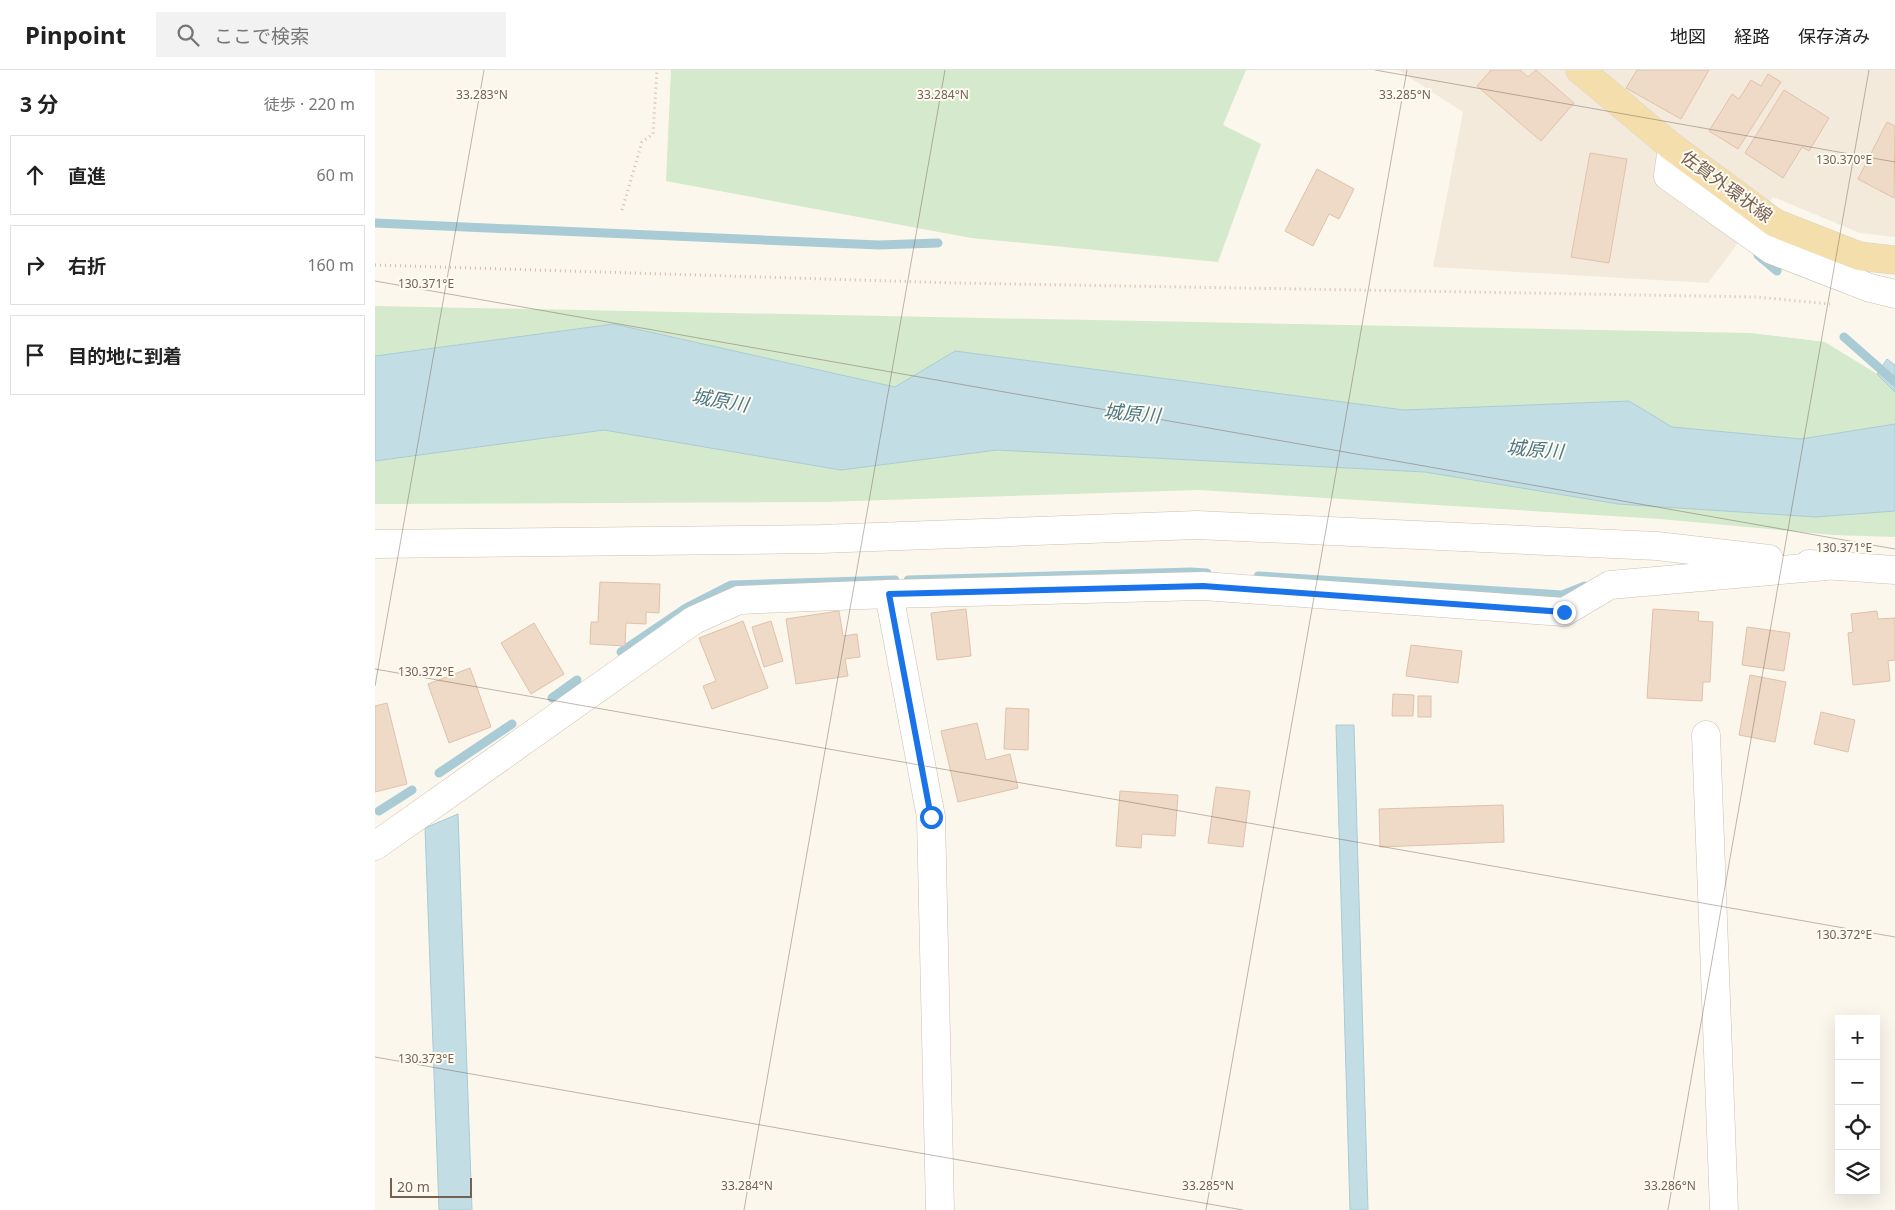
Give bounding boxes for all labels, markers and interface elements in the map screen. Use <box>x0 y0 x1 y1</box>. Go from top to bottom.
search box <box>156 12 506 57</box>
text: Pinpoint <box>25 18 126 51</box>
icon: search <box>174 21 202 49</box>
text: ここで検索 <box>214 23 309 49</box>
text: 地図 <box>1670 24 1706 48</box>
text: 経路 <box>1734 24 1770 48</box>
text: 保存済み <box>1798 24 1870 48</box>
text: 33.283°N <box>456 86 508 103</box>
text: 33.284°N <box>917 86 969 103</box>
text: 33.285°N <box>1379 86 1431 103</box>
text: 3 分 <box>20 90 58 118</box>
text: 徒歩 · 220 m <box>264 93 355 115</box>
street label: 佐賀外環状線 <box>1676 145 1778 227</box>
text: 130.370°E <box>1816 151 1872 168</box>
icon: ahead <box>21 161 49 189</box>
text: 直進 <box>68 163 106 189</box>
text: 60 m <box>317 164 354 186</box>
icon: right <box>21 251 49 279</box>
text: 右折 <box>68 253 106 279</box>
text: 160 m <box>307 254 354 276</box>
text: 130.371°E <box>398 275 454 292</box>
icon: arrive <box>21 341 49 369</box>
text: 目的地に到着 <box>68 343 182 369</box>
water label: 城原川 <box>690 382 752 418</box>
water label: 城原川 <box>1102 398 1164 429</box>
water label: 城原川 <box>1505 434 1567 465</box>
text: 130.371°E <box>1816 539 1872 556</box>
route end <box>1553 601 1576 624</box>
text: 130.372°E <box>398 663 454 680</box>
route start <box>920 806 943 829</box>
text: 130.372°E <box>1816 926 1872 943</box>
map controls <box>1835 1015 1880 1195</box>
button: + <box>1835 1015 1880 1060</box>
text: 130.373°E <box>398 1050 454 1067</box>
button: − <box>1835 1060 1880 1105</box>
button: locate <box>1835 1105 1880 1150</box>
button: layers <box>1835 1150 1880 1195</box>
scale bar <box>390 1175 473 1198</box>
text: 20 m <box>397 1177 430 1196</box>
text: 33.284°N <box>721 1177 773 1194</box>
text: 33.285°N <box>1182 1177 1234 1194</box>
text: 33.286°N <box>1644 1177 1696 1194</box>

